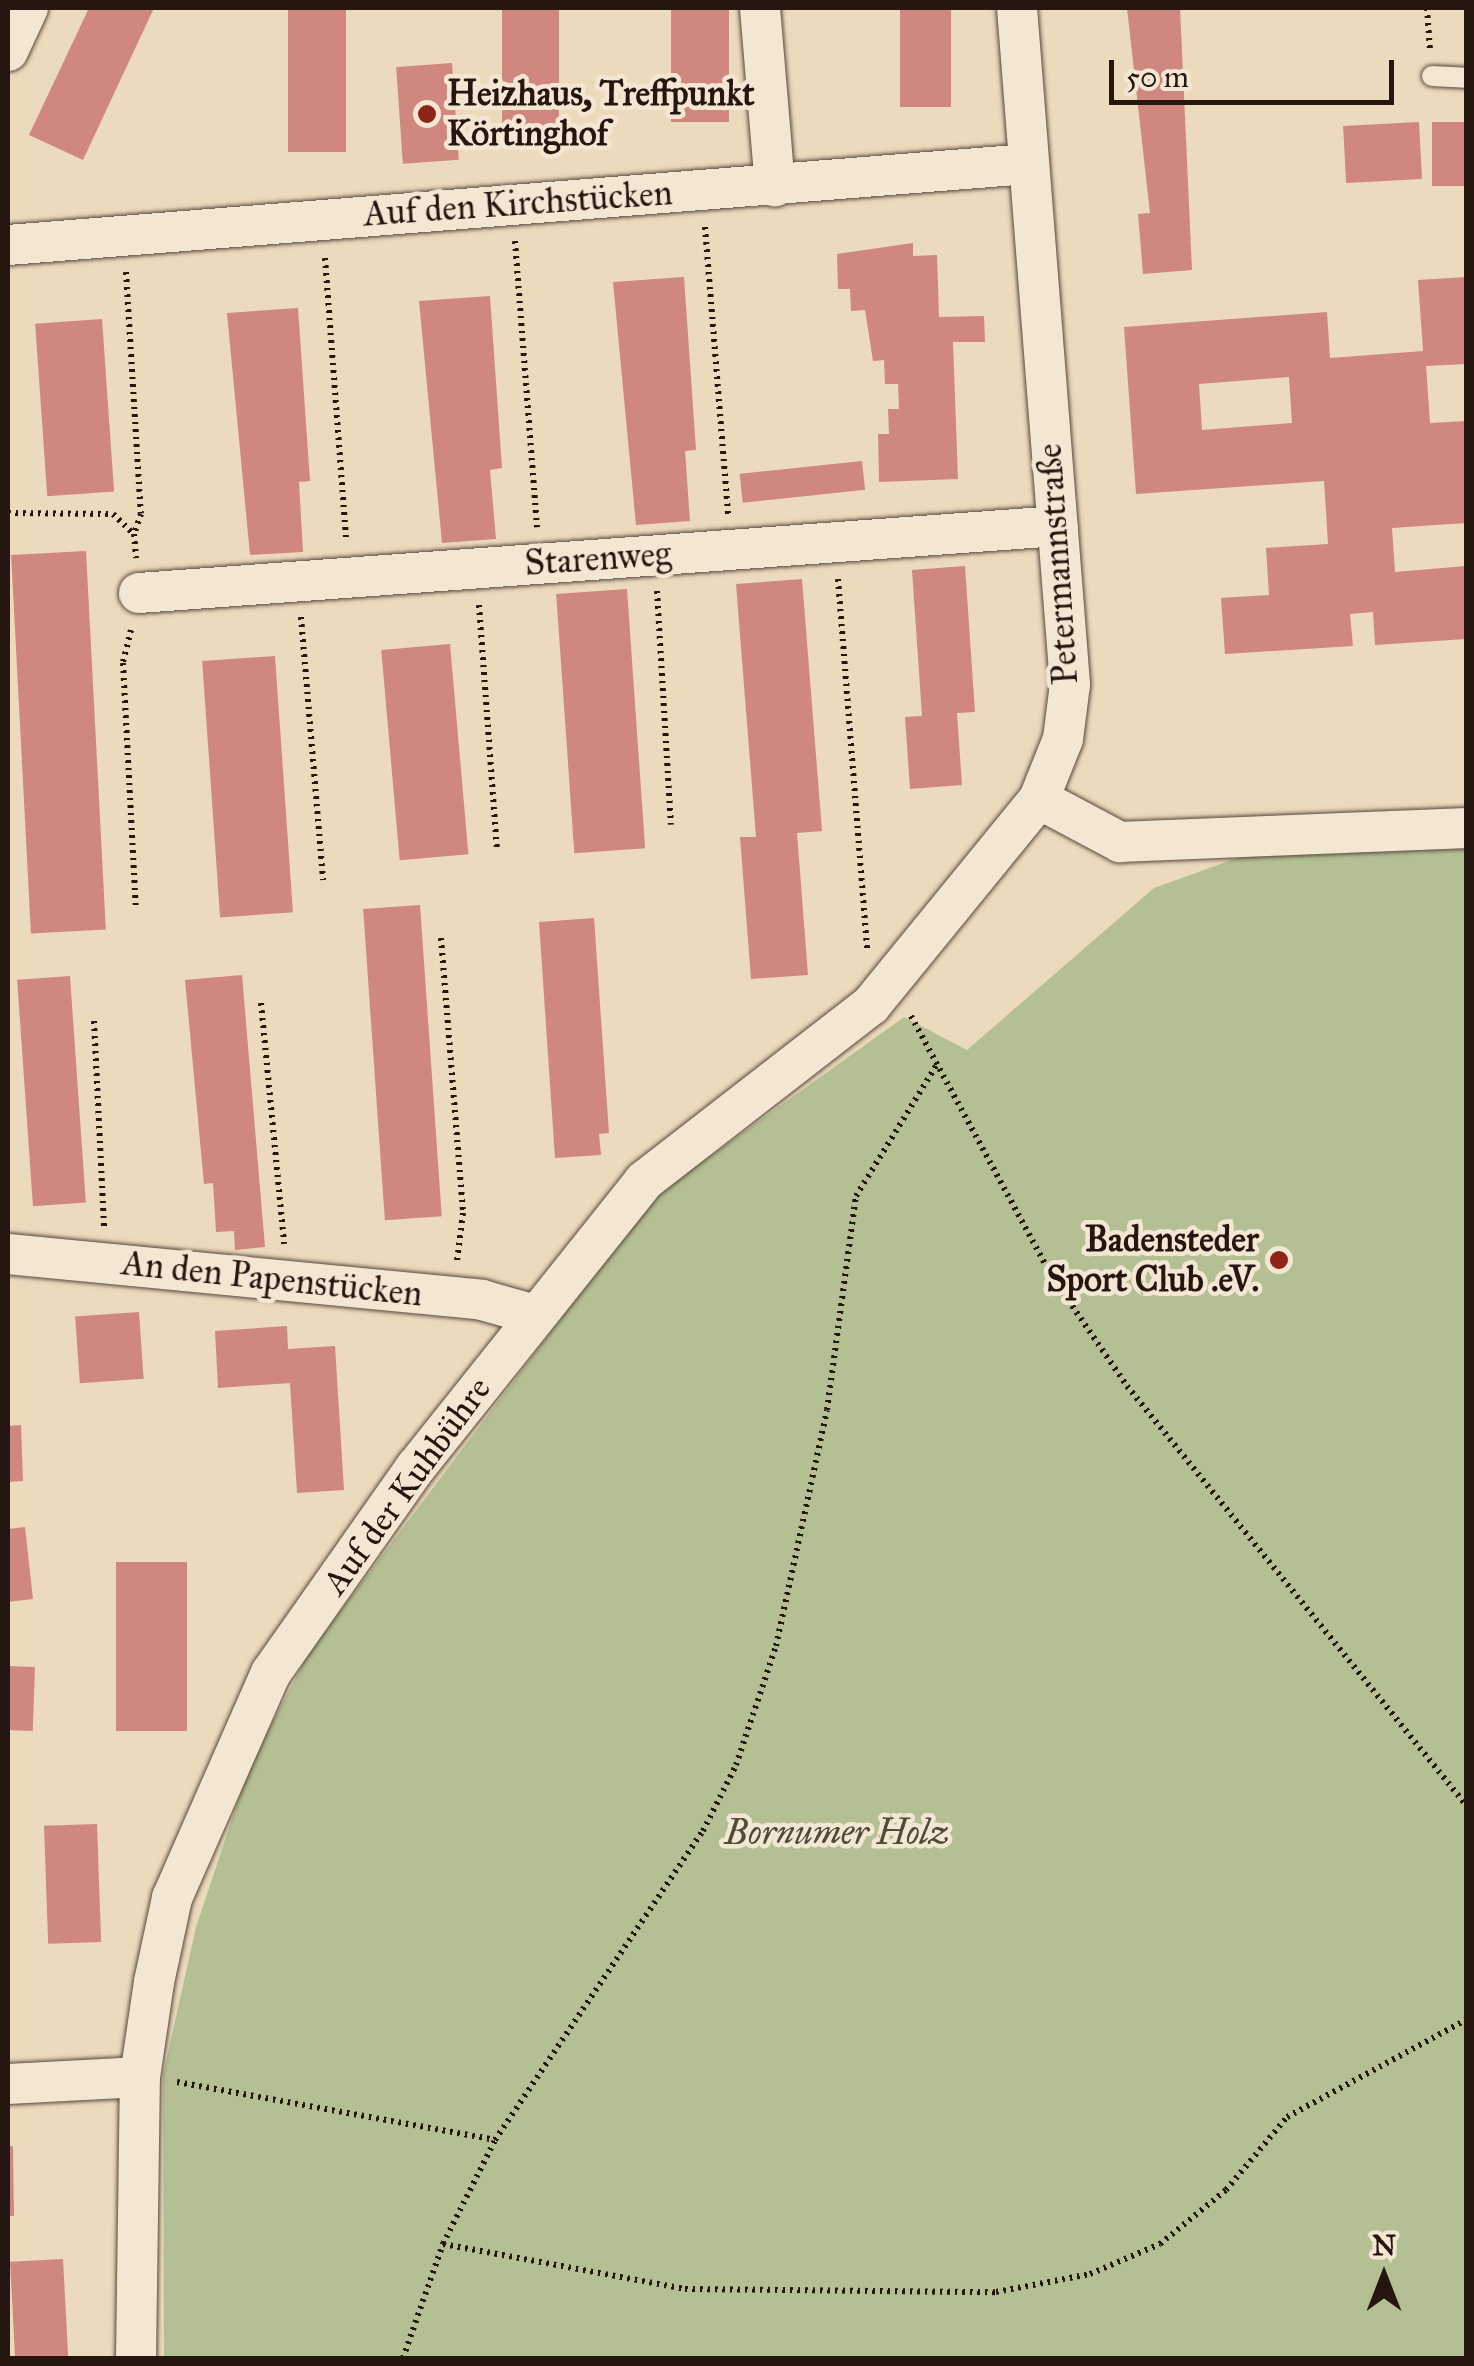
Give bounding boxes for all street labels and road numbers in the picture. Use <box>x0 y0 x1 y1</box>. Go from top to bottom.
street label: Auf den Kirchstücken <box>362 172 674 236</box>
street label: Petermannstraße <box>1029 442 1087 686</box>
street label: Starenweg <box>523 533 673 585</box>
street label: An den Papenstücken <box>120 1242 424 1316</box>
street label: Auf der Kuhbühre <box>314 1369 500 1603</box>

